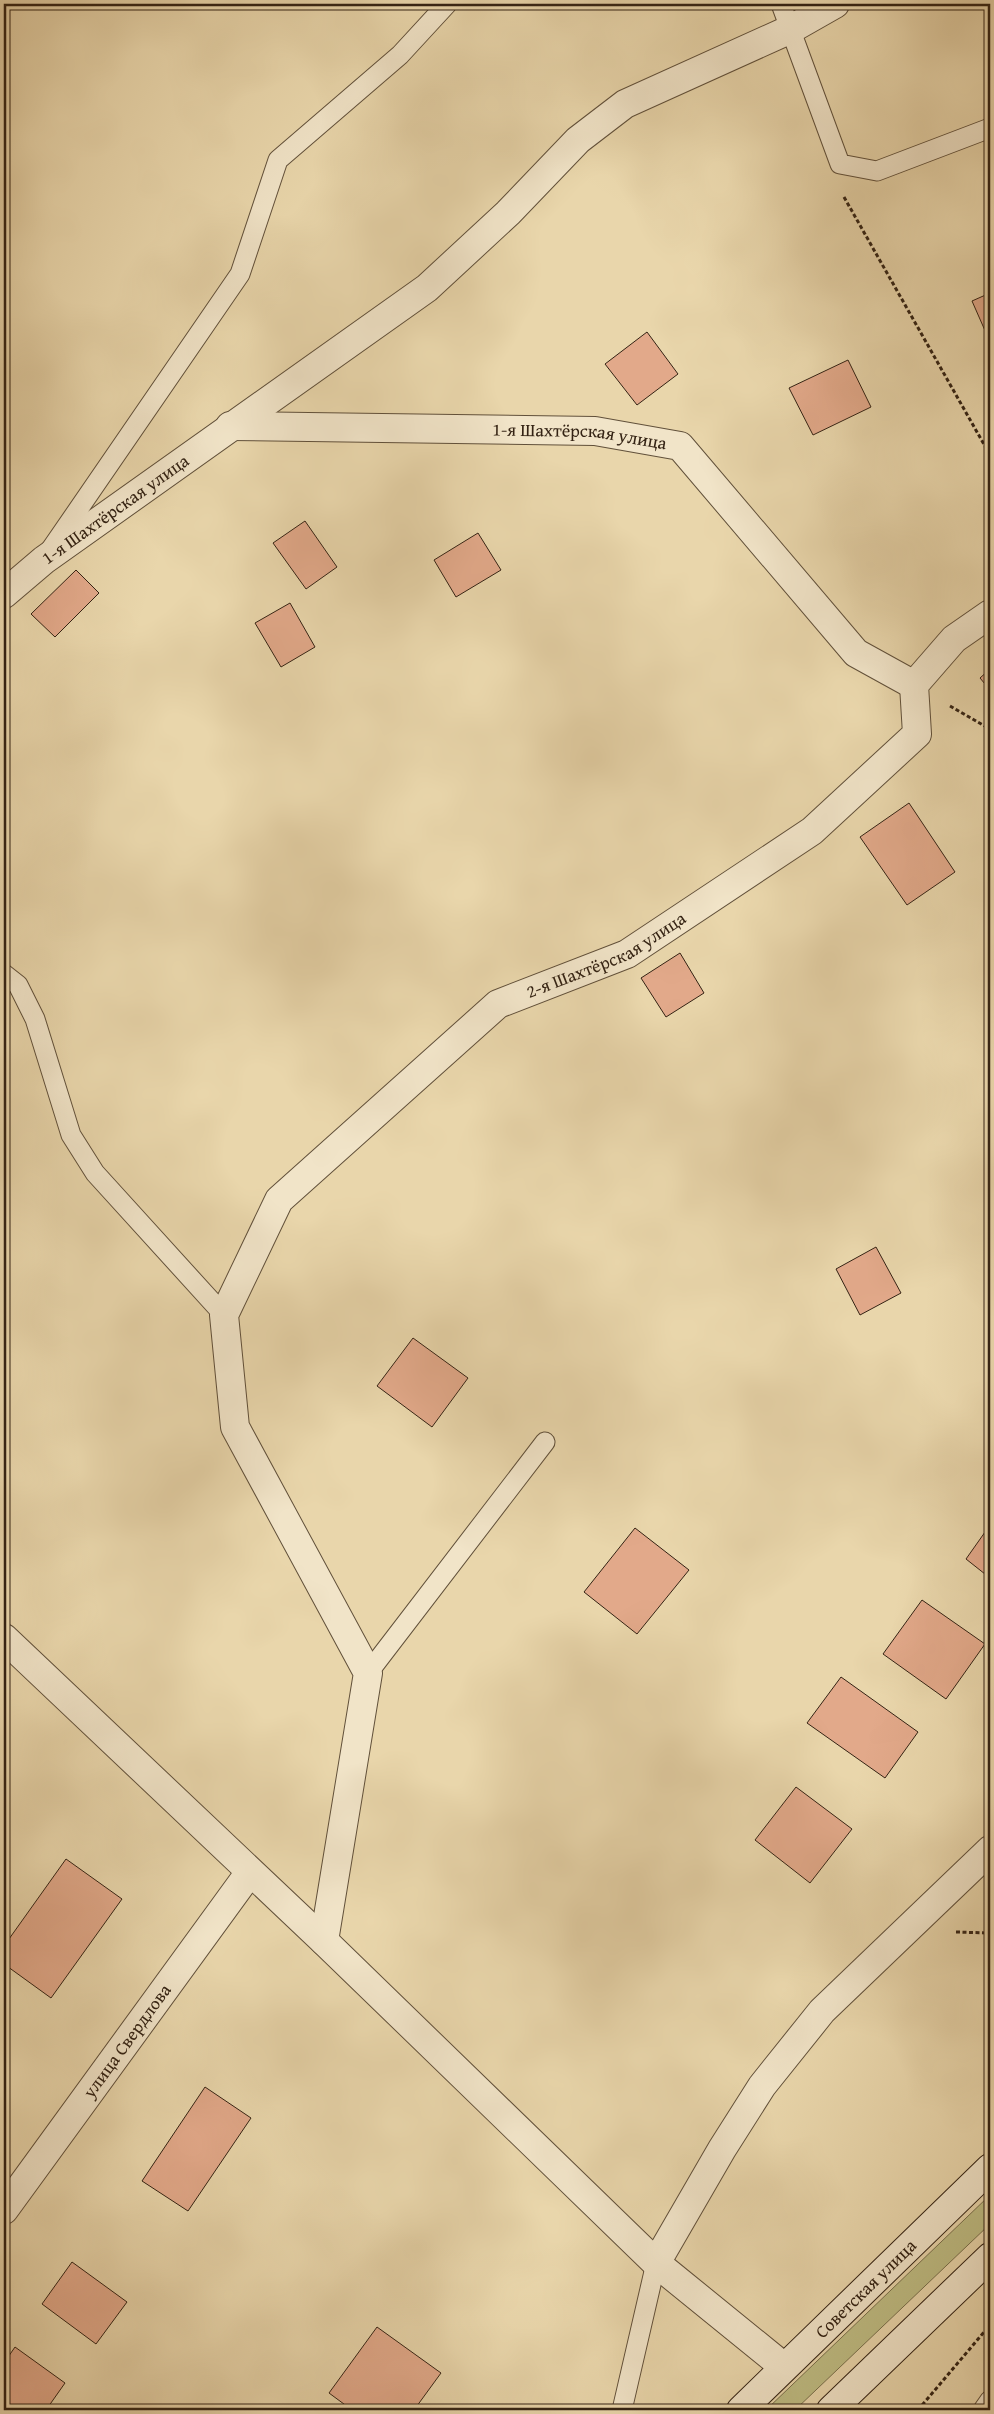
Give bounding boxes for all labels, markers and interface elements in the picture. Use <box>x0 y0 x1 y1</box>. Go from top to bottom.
street label: 1-я Шахтёрская улица <box>492 416 669 456</box>
street label: 1-я Шахтёрская улица <box>36 447 195 571</box>
street label: 2-я Шахтёрская улица <box>522 904 691 1005</box>
street label: улица Свердлова <box>75 1978 178 2104</box>
street label: Советская улица <box>808 2232 923 2344</box>

